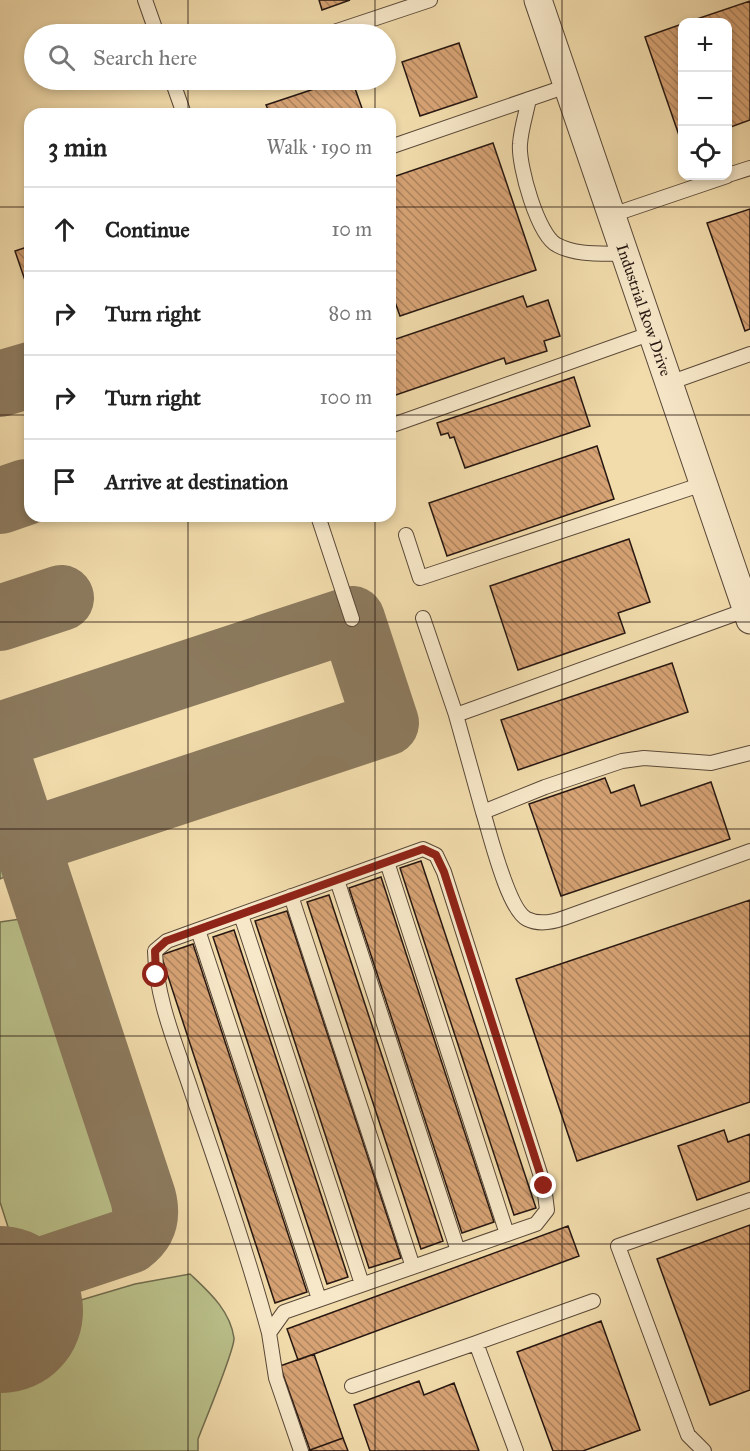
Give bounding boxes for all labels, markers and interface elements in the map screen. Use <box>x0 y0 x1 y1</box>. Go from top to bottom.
map controls <box>678 18 732 180</box>
button: + <box>678 18 732 72</box>
search box <box>24 24 396 90</box>
icon: search <box>45 41 78 74</box>
text: Search here <box>93 44 197 71</box>
button: − <box>678 72 732 126</box>
button: locate <box>678 126 732 180</box>
text: 3 min <box>48 131 107 163</box>
text: Walk · 190 m <box>267 135 372 159</box>
icon: ahead <box>48 213 81 246</box>
text: Continue <box>105 216 190 243</box>
text: 10 m <box>331 217 372 241</box>
street label: Industrial Row Drive <box>612 241 676 379</box>
icon: right <box>48 297 81 330</box>
text: Turn right <box>105 300 201 327</box>
text: 80 m <box>329 301 372 325</box>
icon: right <box>48 381 81 414</box>
text: Turn right <box>105 384 201 411</box>
text: 100 m <box>320 385 372 409</box>
icon: arrive <box>48 465 81 498</box>
text: Arrive at destination <box>105 468 288 495</box>
route start <box>142 961 168 987</box>
route end <box>530 1172 556 1198</box>

